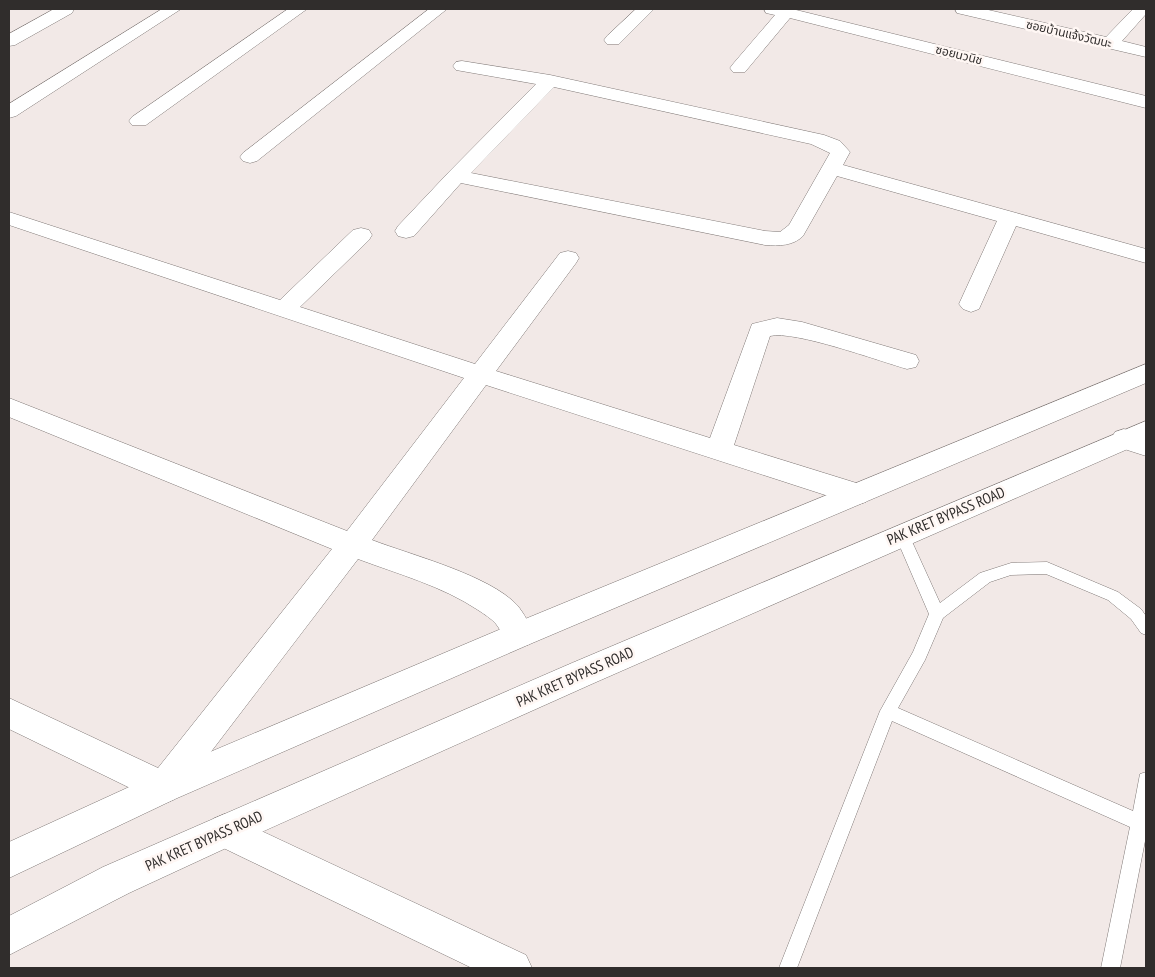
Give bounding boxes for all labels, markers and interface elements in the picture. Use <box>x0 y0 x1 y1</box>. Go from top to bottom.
street label: ซอยบ้านแจ้งวัฒนะ <box>1025 16 1113 51</box>
street label: ซอยนวนิช <box>934 41 984 68</box>
street label: PAK KRET BYPASS ROAD <box>884 482 1008 549</box>
street label: PAK KRET BYPASS ROAD <box>513 642 636 711</box>
street label: PAK KRET BYPASS ROAD <box>142 806 265 875</box>

